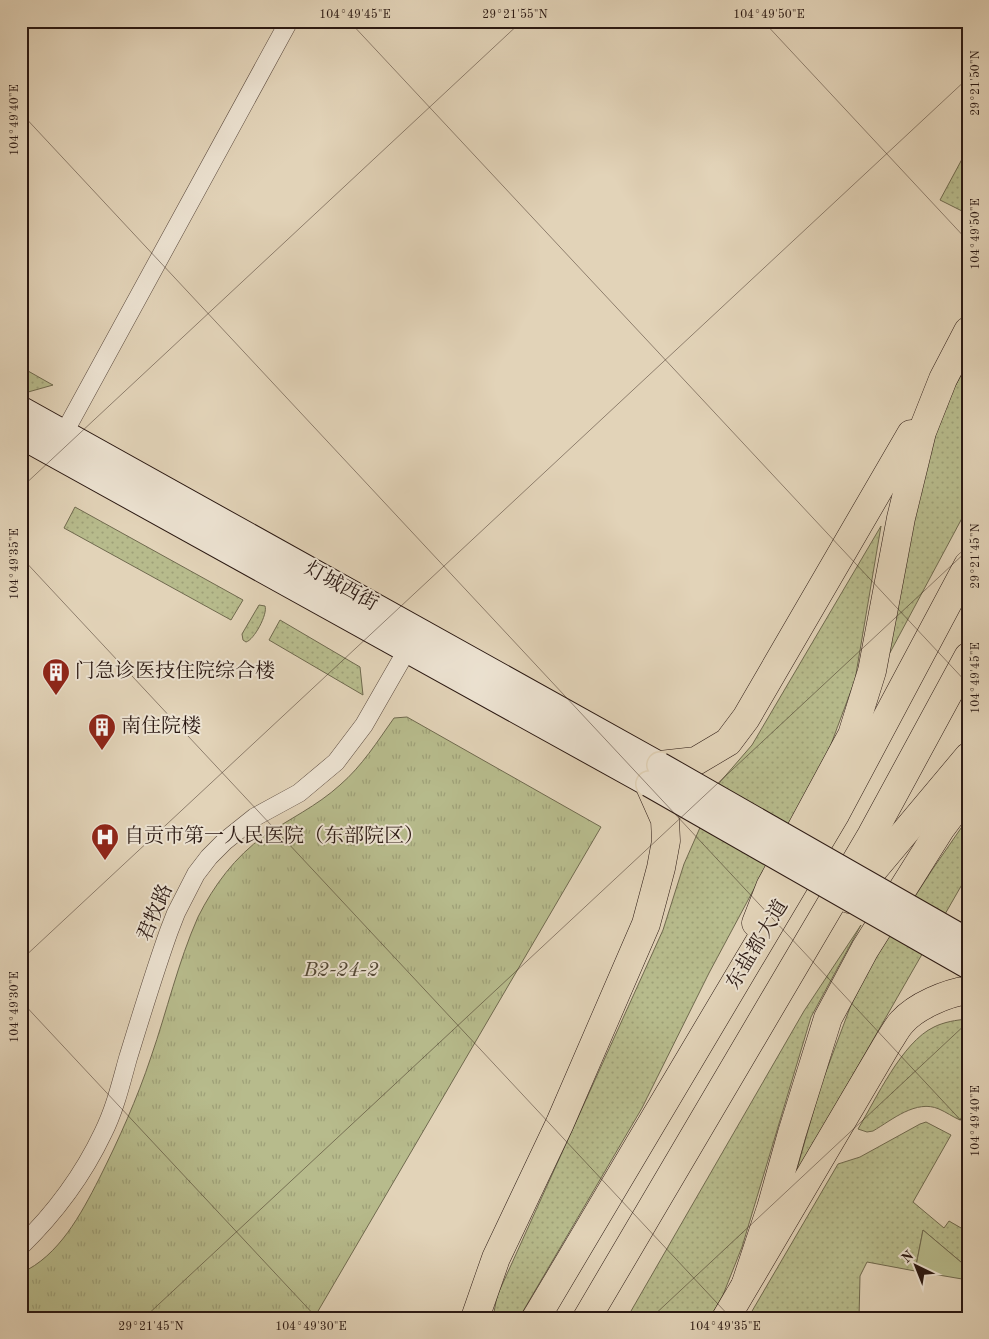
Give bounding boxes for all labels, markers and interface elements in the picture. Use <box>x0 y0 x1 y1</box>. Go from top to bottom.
text: 104°49'45"E <box>319 8 391 21</box>
text: 29°21'55"N <box>482 8 548 21</box>
text: 104°49'50"E <box>733 8 805 21</box>
text: 29°21'50"N <box>969 50 982 116</box>
text: 104°49'40"E <box>9 84 21 156</box>
text: 104°49'50"E <box>969 198 982 270</box>
text: 29°21'45"N <box>969 523 982 589</box>
text: 104°49'35"E <box>8 528 21 600</box>
street label: 灯城西街 <box>301 557 382 615</box>
text: 104°49'45"E <box>969 642 982 714</box>
building icon: 门急诊医技住院综合楼 <box>41 657 71 696</box>
place label: 门急诊医技住院综合楼 <box>75 659 275 682</box>
building icon: 南住院楼 <box>87 712 117 751</box>
place label: 南住院楼 <box>121 715 201 737</box>
hospital icon: 自贡市第一人民医院（东部院区） <box>90 822 120 861</box>
place label: 自贡市第一人民医院（东部院区） <box>124 825 424 847</box>
street label: 君牧路 <box>133 881 177 945</box>
street label: 东盐都大道 <box>722 896 792 993</box>
park label: B2-24-2 <box>303 961 379 981</box>
text: 104°49'30"E <box>9 971 21 1043</box>
text: 104°49'40"E <box>970 1085 982 1157</box>
north arrow <box>892 1242 942 1292</box>
text: N <box>899 1248 917 1266</box>
text: 29°21'45"N <box>118 1320 184 1333</box>
text: 104°49'35"E <box>689 1320 761 1333</box>
text: 104°49'30"E <box>275 1321 347 1333</box>

